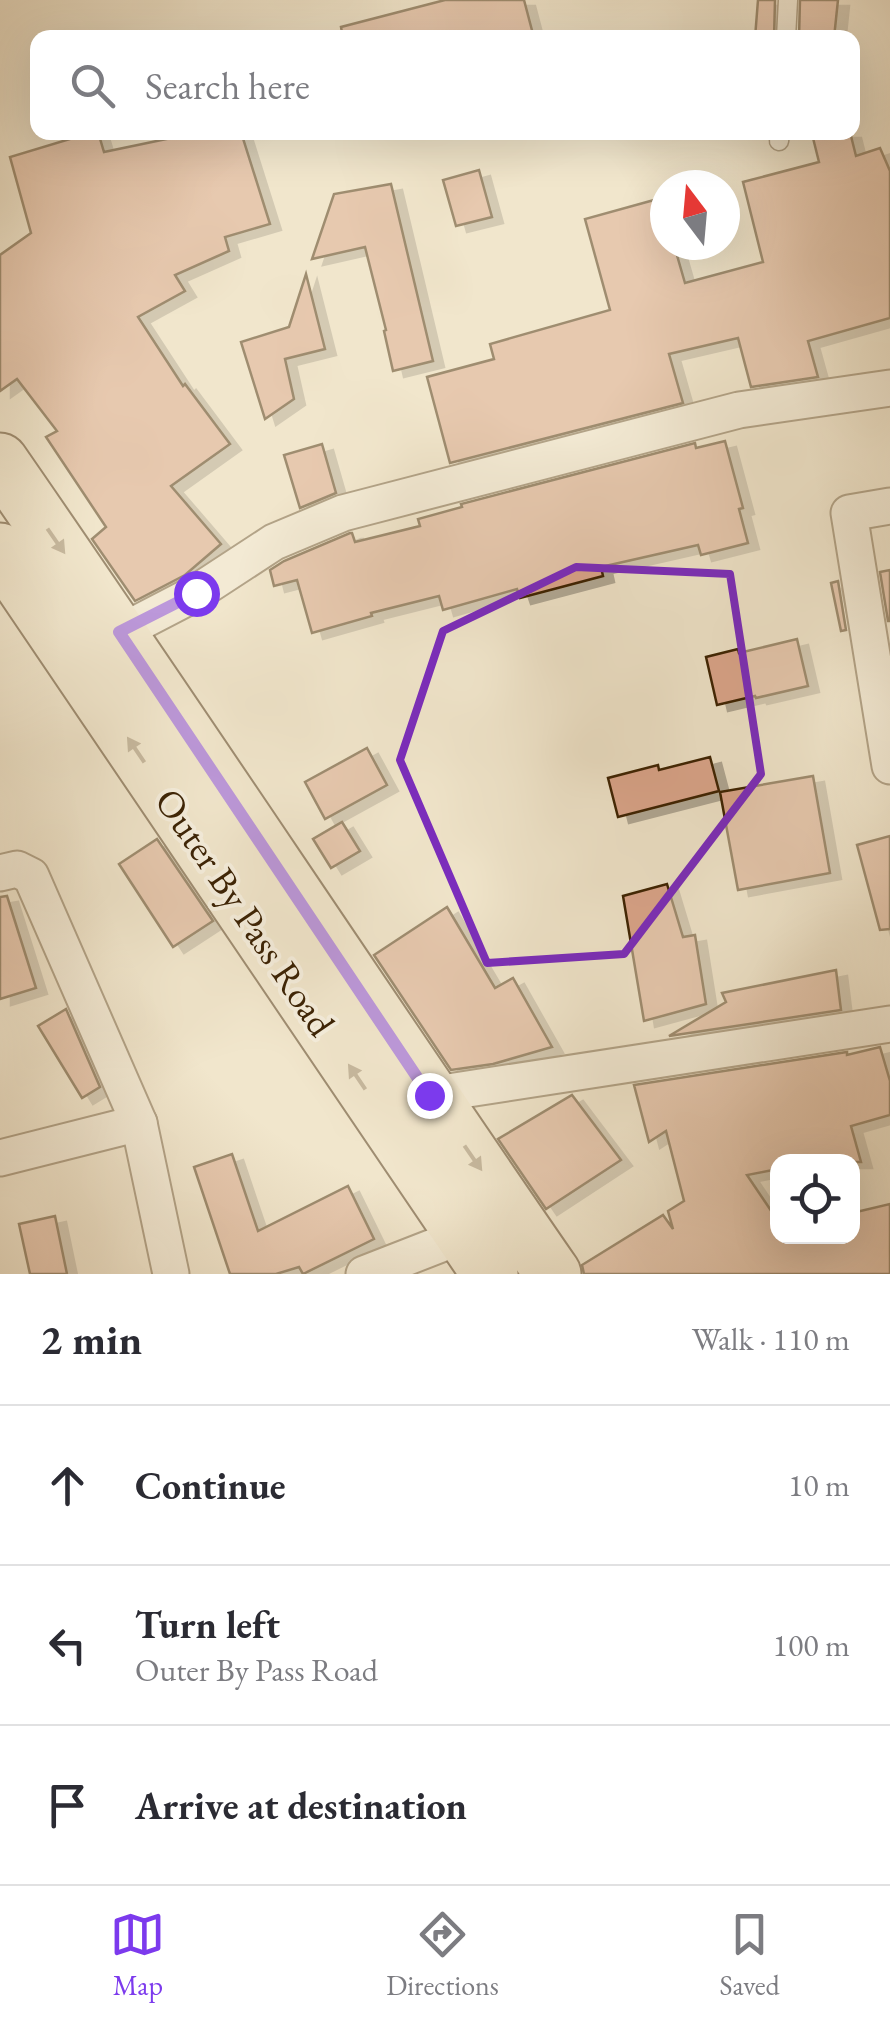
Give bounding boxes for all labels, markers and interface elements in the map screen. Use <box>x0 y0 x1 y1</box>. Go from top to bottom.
search box <box>30 30 860 140</box>
icon: search <box>65 58 120 113</box>
text: Search here <box>145 61 310 110</box>
north arrow <box>650 170 740 260</box>
one-way arrow <box>46 528 65 555</box>
route start <box>174 571 220 617</box>
one-way arrow <box>127 737 145 764</box>
street label: Outer By Pass Road <box>144 778 347 1046</box>
one-way arrow <box>348 1064 367 1091</box>
route end <box>407 1073 453 1119</box>
one-way arrow <box>463 1145 482 1172</box>
map controls <box>770 1154 860 1244</box>
button: locate <box>770 1154 860 1244</box>
text: 2 min <box>40 1312 142 1367</box>
text: Walk · 110 m <box>692 1318 850 1360</box>
icon: ahead <box>40 1458 95 1513</box>
text: Continue <box>135 1461 286 1510</box>
text: 10 m <box>788 1464 850 1506</box>
text: Turn left <box>135 1600 280 1649</box>
icon: left <box>40 1618 95 1673</box>
text: 100 m <box>773 1624 850 1666</box>
text: Outer By Pass Road <box>135 1649 378 1691</box>
icon: arrive <box>40 1778 95 1833</box>
text: Arrive at destination <box>135 1781 467 1830</box>
tab: Map <box>110 1907 165 2003</box>
tab: Directions <box>386 1907 499 2003</box>
tab: Saved <box>720 1907 780 2003</box>

